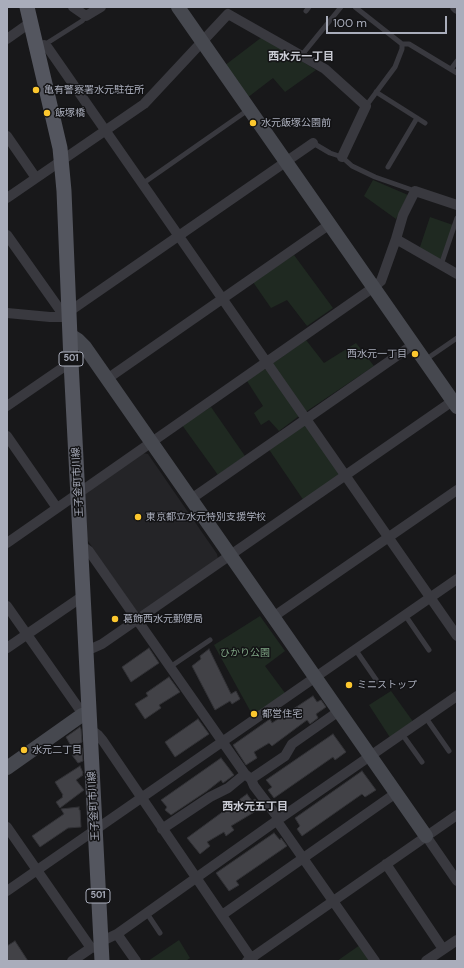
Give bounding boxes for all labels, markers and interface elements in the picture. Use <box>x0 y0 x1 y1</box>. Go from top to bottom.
scale bar <box>328 8 449 34</box>
text: 100 m <box>333 15 367 31</box>
district label: 西水元一丁目 <box>268 50 334 64</box>
place label: 亀有警察署水元駐在所 <box>44 84 144 96</box>
marker: 亀有警察署水元駐在所 <box>31 85 41 95</box>
place label: 飯塚橋 <box>55 107 85 119</box>
marker: 飯塚橋 <box>42 108 52 118</box>
place label: 水元飯塚公園前 <box>261 117 331 129</box>
marker: 水元飯塚公園前 <box>248 118 258 128</box>
place label: 西水元一丁目 <box>347 348 407 360</box>
marker: 西水元一丁目 <box>410 349 420 359</box>
road number: 501 <box>59 352 83 366</box>
street label: 王子金町市川線 <box>70 447 86 517</box>
place label: 東京都立水元特別支援学校 <box>146 511 266 523</box>
marker: 東京都立水元特別支援学校 <box>133 512 143 522</box>
place label: 葛飾西水元郵便局 <box>123 613 203 625</box>
marker: 葛飾西水元郵便局 <box>110 614 120 624</box>
park label: ひかり公園 <box>220 647 270 659</box>
place label: ミニストップ <box>357 679 417 691</box>
marker: ミニストップ <box>344 680 354 690</box>
place label: 都営住宅 <box>262 708 302 720</box>
marker: 都営住宅 <box>249 709 259 719</box>
place label: 水元二丁目 <box>32 744 82 756</box>
marker: 水元二丁目 <box>19 745 29 755</box>
street label: 王子金町市川線 <box>86 771 102 841</box>
district label: 西水元五丁目 <box>222 800 288 814</box>
road number: 501 <box>86 889 110 903</box>

